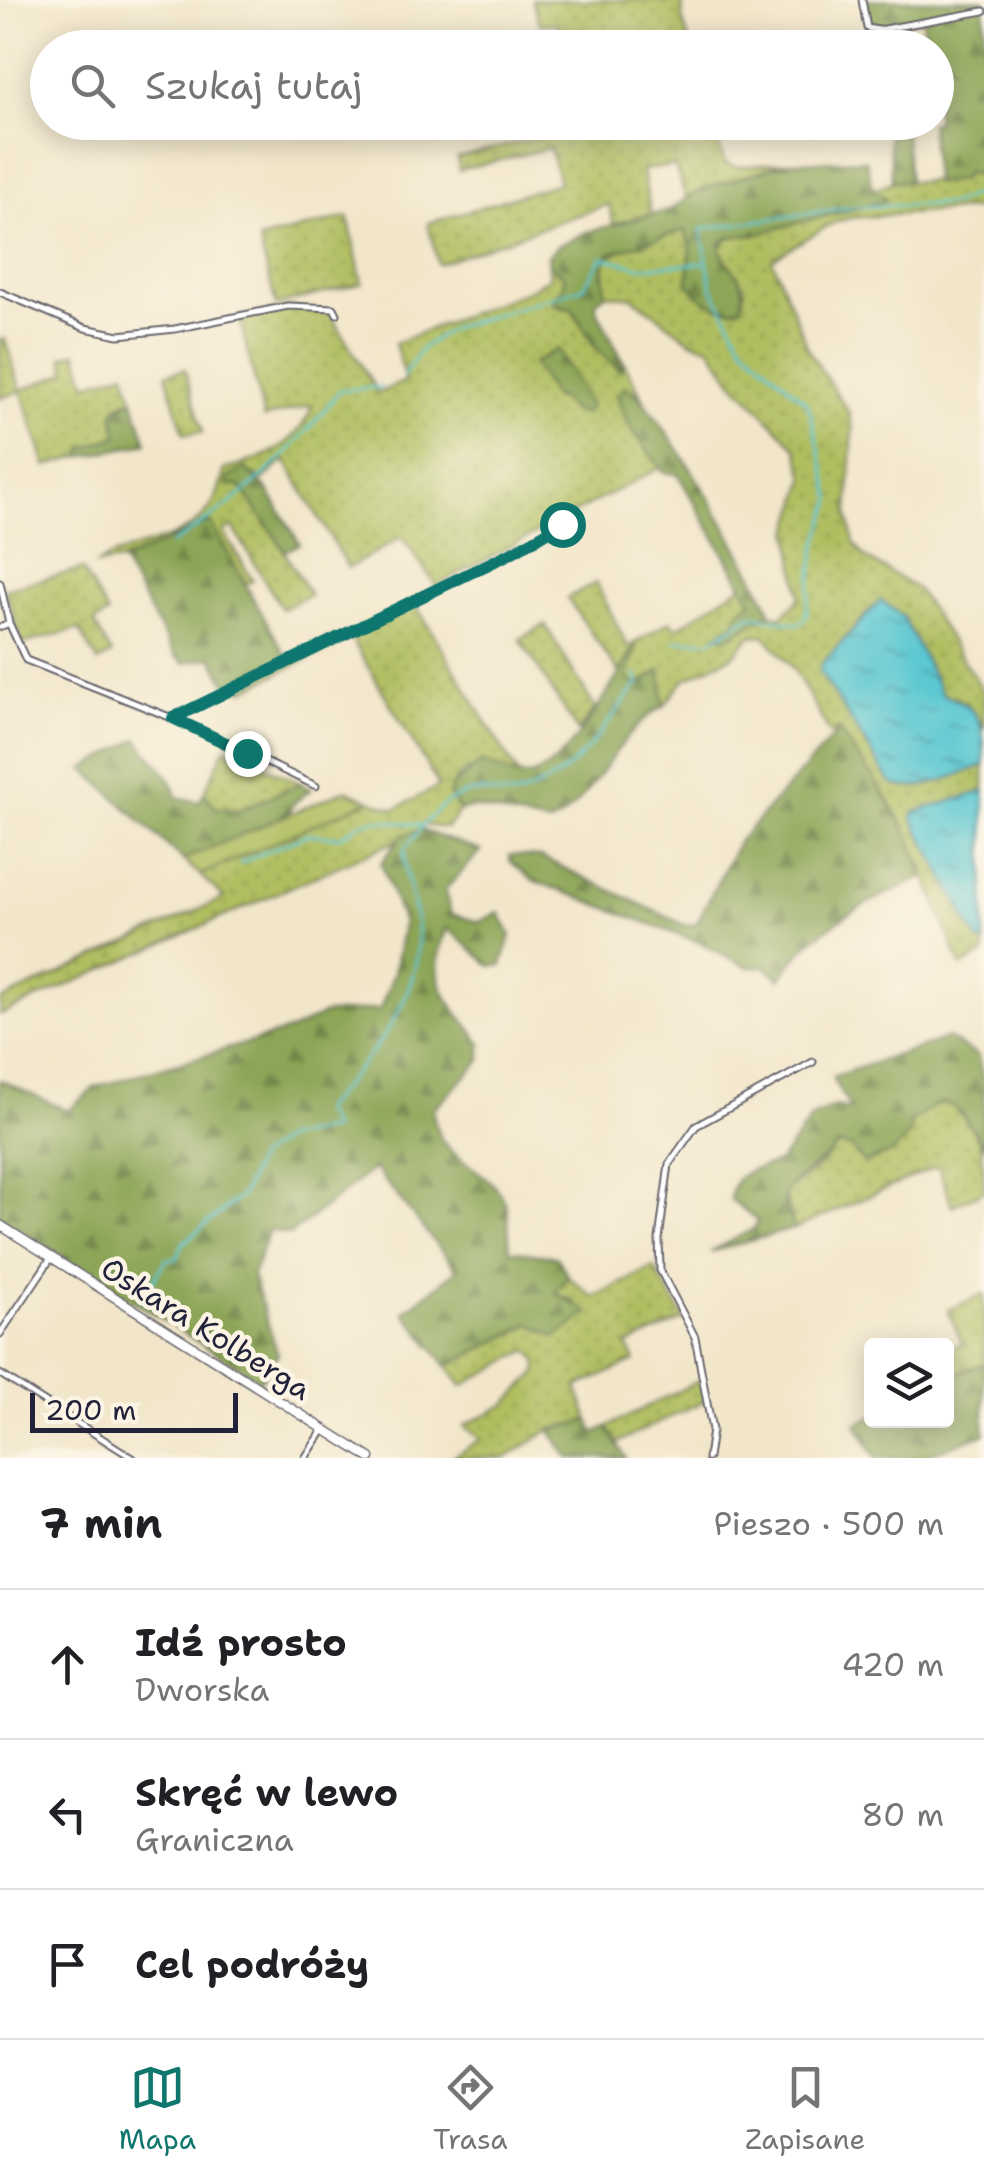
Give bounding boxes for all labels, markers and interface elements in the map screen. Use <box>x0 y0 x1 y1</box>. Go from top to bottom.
search box <box>30 30 954 140</box>
icon: search <box>65 58 120 113</box>
text: Szukaj tutaj <box>145 60 362 111</box>
route start <box>540 502 586 548</box>
route end <box>225 731 271 777</box>
street label: Oskara Kolberga <box>93 1247 319 1410</box>
map controls <box>864 1338 954 1428</box>
button: layers <box>864 1338 954 1428</box>
scale bar <box>30 1388 238 1432</box>
text: 200 m <box>45 1391 136 1429</box>
text: 7 min <box>40 1495 162 1551</box>
text: Pieszo · 500 m <box>714 1502 944 1545</box>
text: Idź prosto <box>135 1617 347 1668</box>
icon: ahead <box>40 1637 95 1692</box>
text: 420 m <box>842 1643 944 1686</box>
text: Dworska <box>135 1668 269 1711</box>
text: Skręć w lewo <box>135 1767 398 1818</box>
icon: left <box>40 1787 95 1842</box>
text: 80 m <box>861 1793 944 1836</box>
text: Graniczna <box>135 1818 294 1861</box>
icon: arrive <box>40 1937 95 1992</box>
text: Cel podróży <box>135 1939 369 1990</box>
tab: Mapa <box>119 2060 196 2158</box>
tab: Trasa <box>433 2060 508 2158</box>
tab: Zapisane <box>745 2060 865 2158</box>

